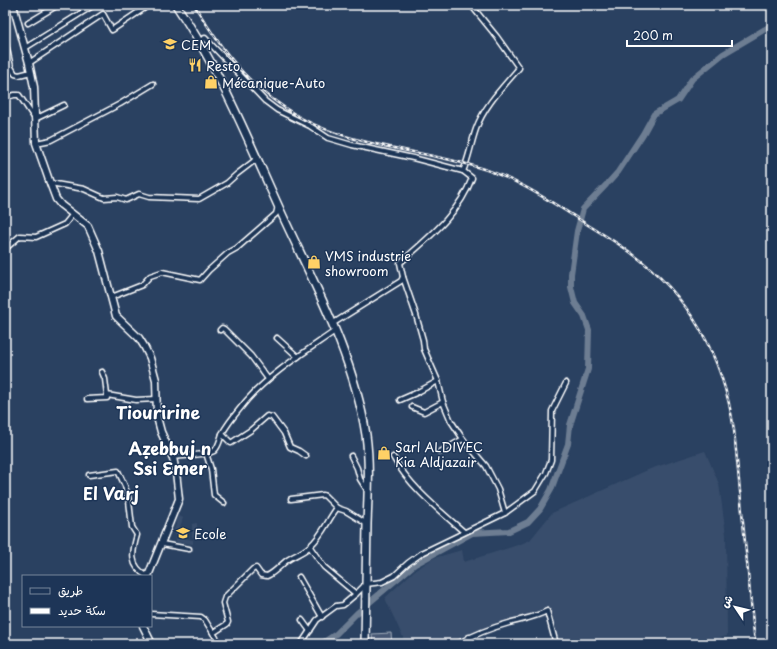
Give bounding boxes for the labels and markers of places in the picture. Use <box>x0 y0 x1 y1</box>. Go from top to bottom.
place label: CEM <box>181 35 211 54</box>
school or university icon: CEM <box>162 36 178 52</box>
place label: Resto <box>206 56 240 75</box>
restaurant icon: Resto <box>187 57 203 73</box>
place label: Mécanique-Auto <box>222 73 325 92</box>
shop icon: Mécanique-Auto <box>203 74 219 90</box>
place label: VMS industrie showroom <box>325 246 411 280</box>
shop icon: VMS industrie showroom <box>306 254 322 270</box>
place label: Sarl ALDIVEC Kia Aldjazair <box>395 437 483 471</box>
shop icon: Sarl ALDIVEC Kia Aldjazair <box>376 445 392 461</box>
place label: Ecole <box>194 524 226 543</box>
school or university icon: Ecole <box>175 525 191 541</box>

